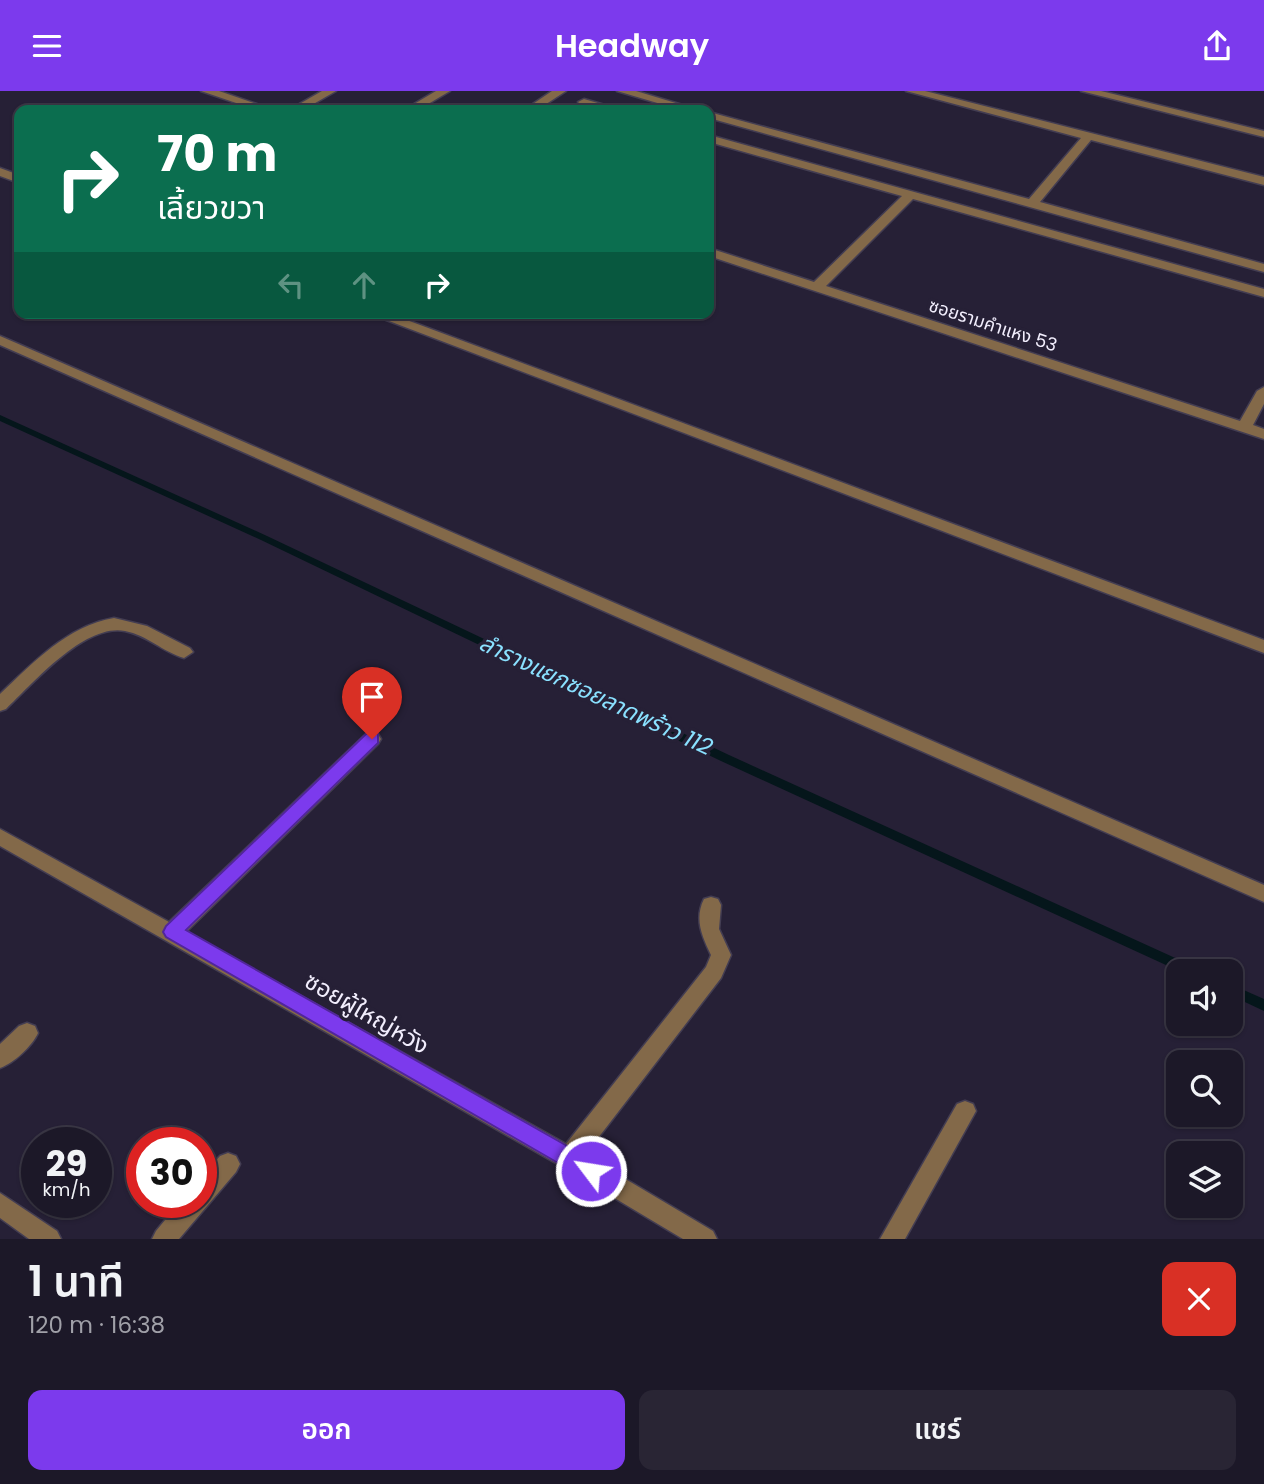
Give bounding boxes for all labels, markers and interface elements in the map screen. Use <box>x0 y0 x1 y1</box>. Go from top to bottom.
text: Headway <box>555 23 709 68</box>
icon: menu <box>28 27 66 65</box>
icon: share <box>1198 27 1236 65</box>
text: 70 m <box>157 120 277 188</box>
icon: right <box>42 133 133 224</box>
text: เลี้ยวขวา <box>157 185 265 230</box>
icon: left <box>272 266 310 304</box>
icon: ahead <box>345 266 383 304</box>
icon: right <box>418 266 456 304</box>
street label: ซอยรามคำแหง 53 <box>926 292 1060 358</box>
water label: ลำรางแยกซอยลาดพร้าว 112 <box>474 627 718 763</box>
pin <box>342 667 402 739</box>
icon: arrive <box>353 678 391 716</box>
map controls <box>1166 959 1243 1218</box>
button: sound <box>1166 959 1243 1036</box>
street label: ซอยผู้ใหญ่หวัง <box>299 964 435 1062</box>
button: search <box>1166 1050 1243 1127</box>
speed limit sign: 30 <box>126 1127 217 1218</box>
position arrow <box>554 1134 628 1208</box>
text: 29 <box>46 1139 87 1188</box>
button: layers <box>1166 1141 1243 1218</box>
text: km/h <box>43 1177 90 1202</box>
text: 1 นาที <box>28 1252 124 1311</box>
button: close <box>1162 1262 1236 1336</box>
text: 120 m · 16:38 <box>28 1309 165 1341</box>
button: ออก <box>28 1390 625 1470</box>
button: แชร์ <box>639 1390 1236 1470</box>

